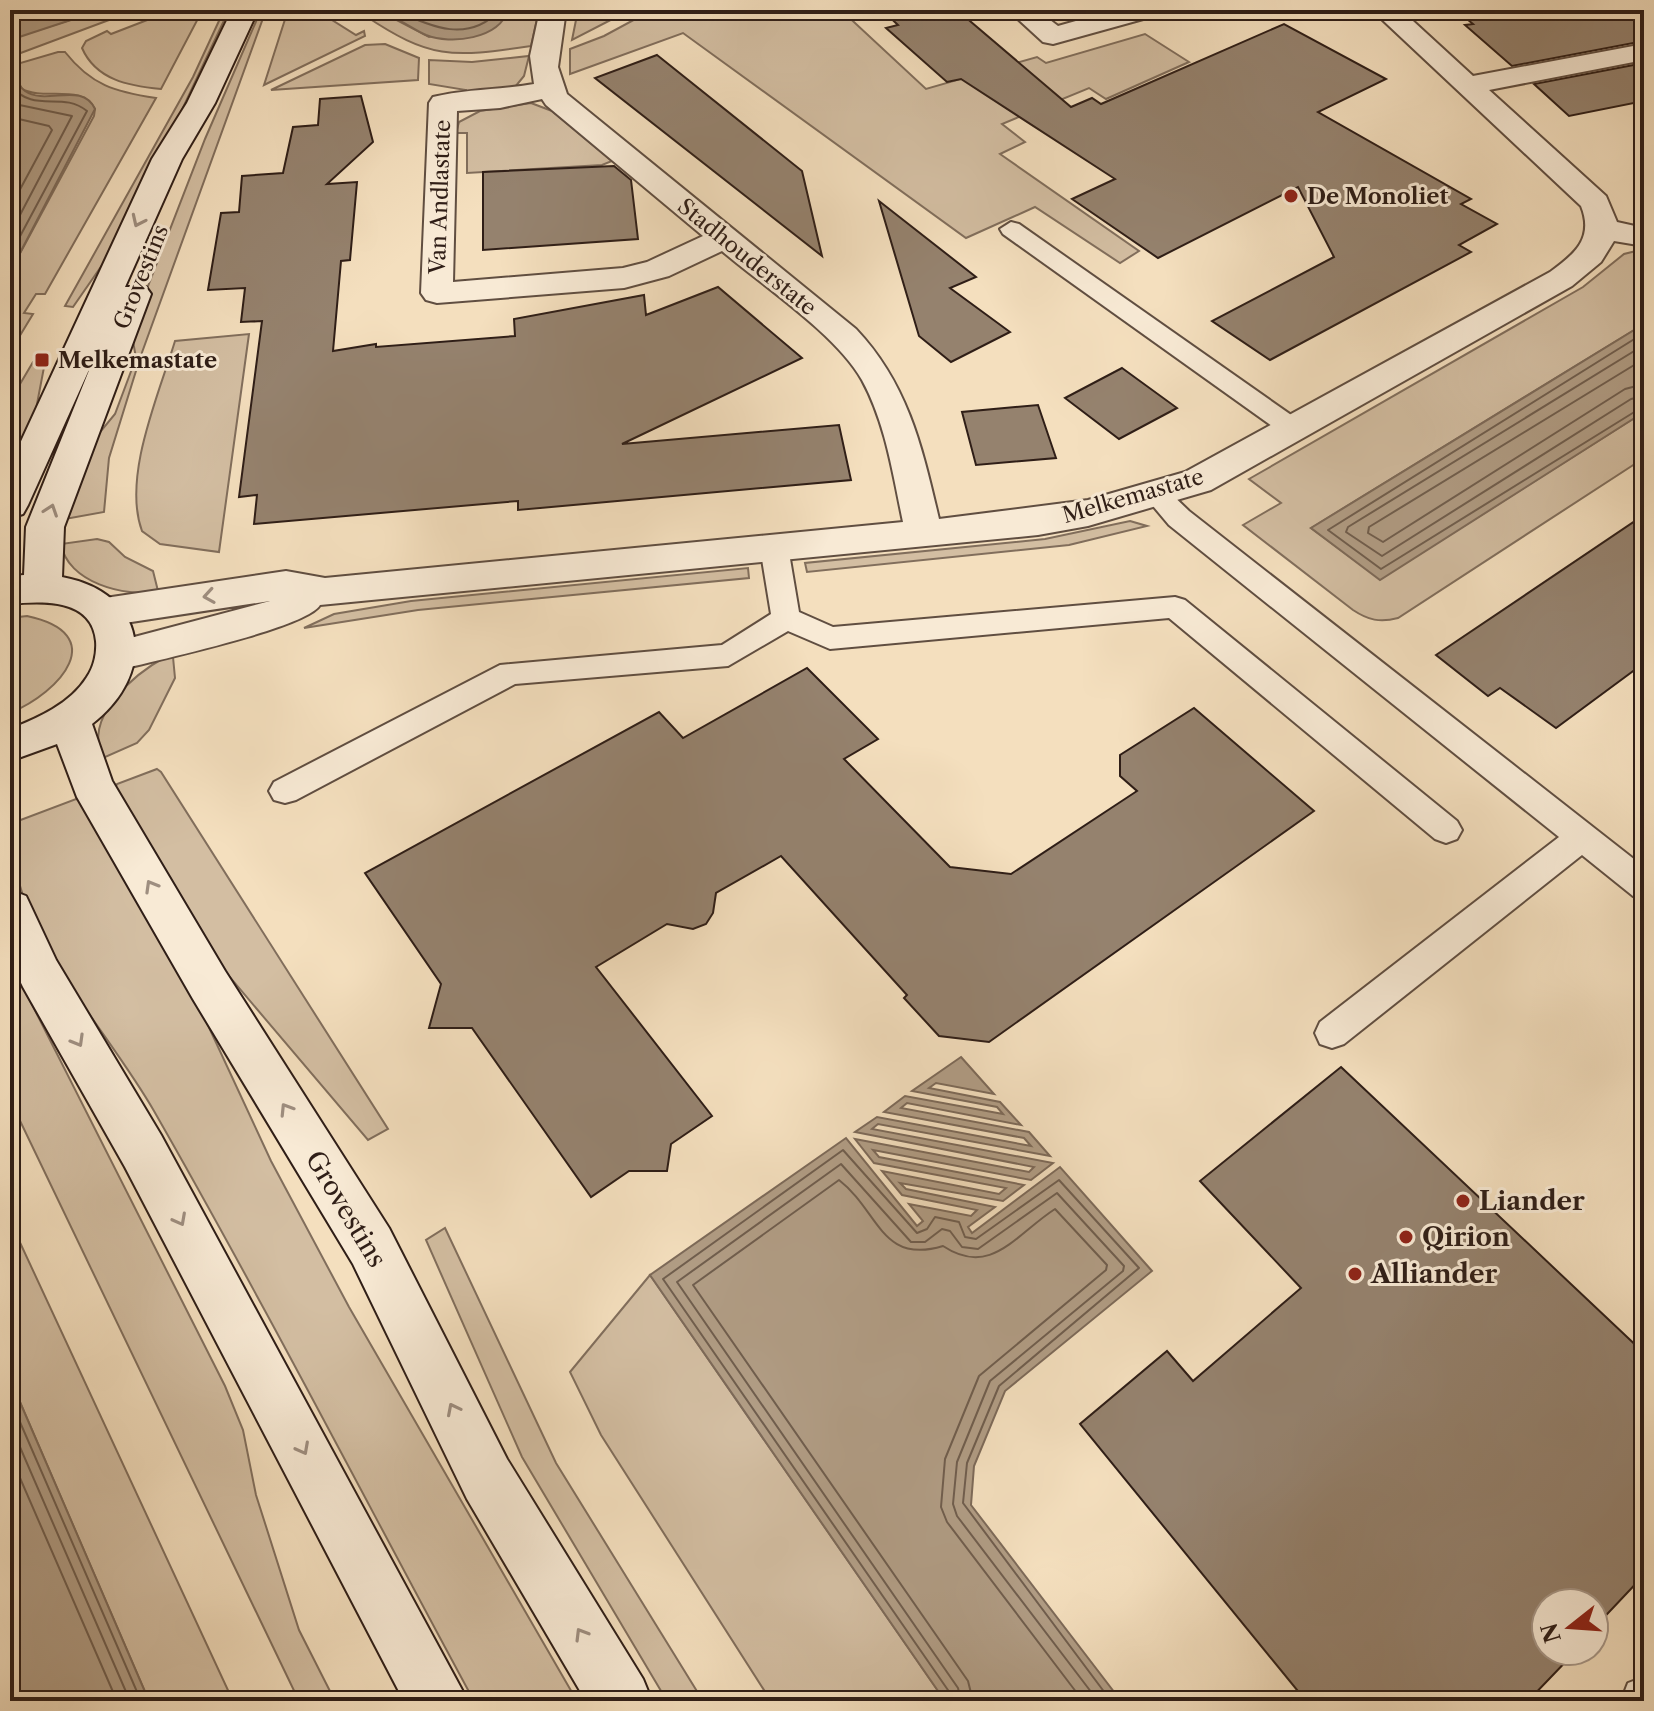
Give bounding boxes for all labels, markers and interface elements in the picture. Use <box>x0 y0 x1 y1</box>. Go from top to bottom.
street label: Van Andlastate <box>424 119 456 276</box>
place label: De Monoliet <box>1307 183 1448 210</box>
marker: De Monoliet <box>1282 187 1300 205</box>
street label: Stadhouderstate <box>672 193 822 321</box>
one-way arrow <box>132 213 148 228</box>
street label: Grovestins <box>108 221 174 333</box>
place label: Melkemastate <box>58 347 217 374</box>
marker: Melkemastate <box>33 351 51 369</box>
street label: Melkemastate <box>1059 463 1207 529</box>
one-way arrow <box>41 504 57 518</box>
one-way arrow <box>202 586 216 603</box>
one-way arrow <box>145 880 161 895</box>
one-way arrow <box>69 1032 84 1046</box>
one-way arrow <box>280 1103 296 1118</box>
street label: Grovestins <box>299 1145 393 1273</box>
place label: Liander <box>1479 1185 1585 1217</box>
marker: Liander <box>1454 1192 1472 1210</box>
one-way arrow <box>170 1212 185 1226</box>
place label: Qirion <box>1422 1221 1510 1253</box>
marker: Qirion <box>1397 1228 1415 1246</box>
place label: Alliander <box>1370 1258 1497 1290</box>
marker: Alliander <box>1346 1265 1364 1283</box>
one-way arrow <box>447 1402 462 1417</box>
one-way arrow <box>293 1441 308 1455</box>
north arrow <box>1530 1587 1610 1667</box>
text: N <box>1536 1620 1567 1646</box>
one-way arrow <box>575 1628 590 1643</box>

